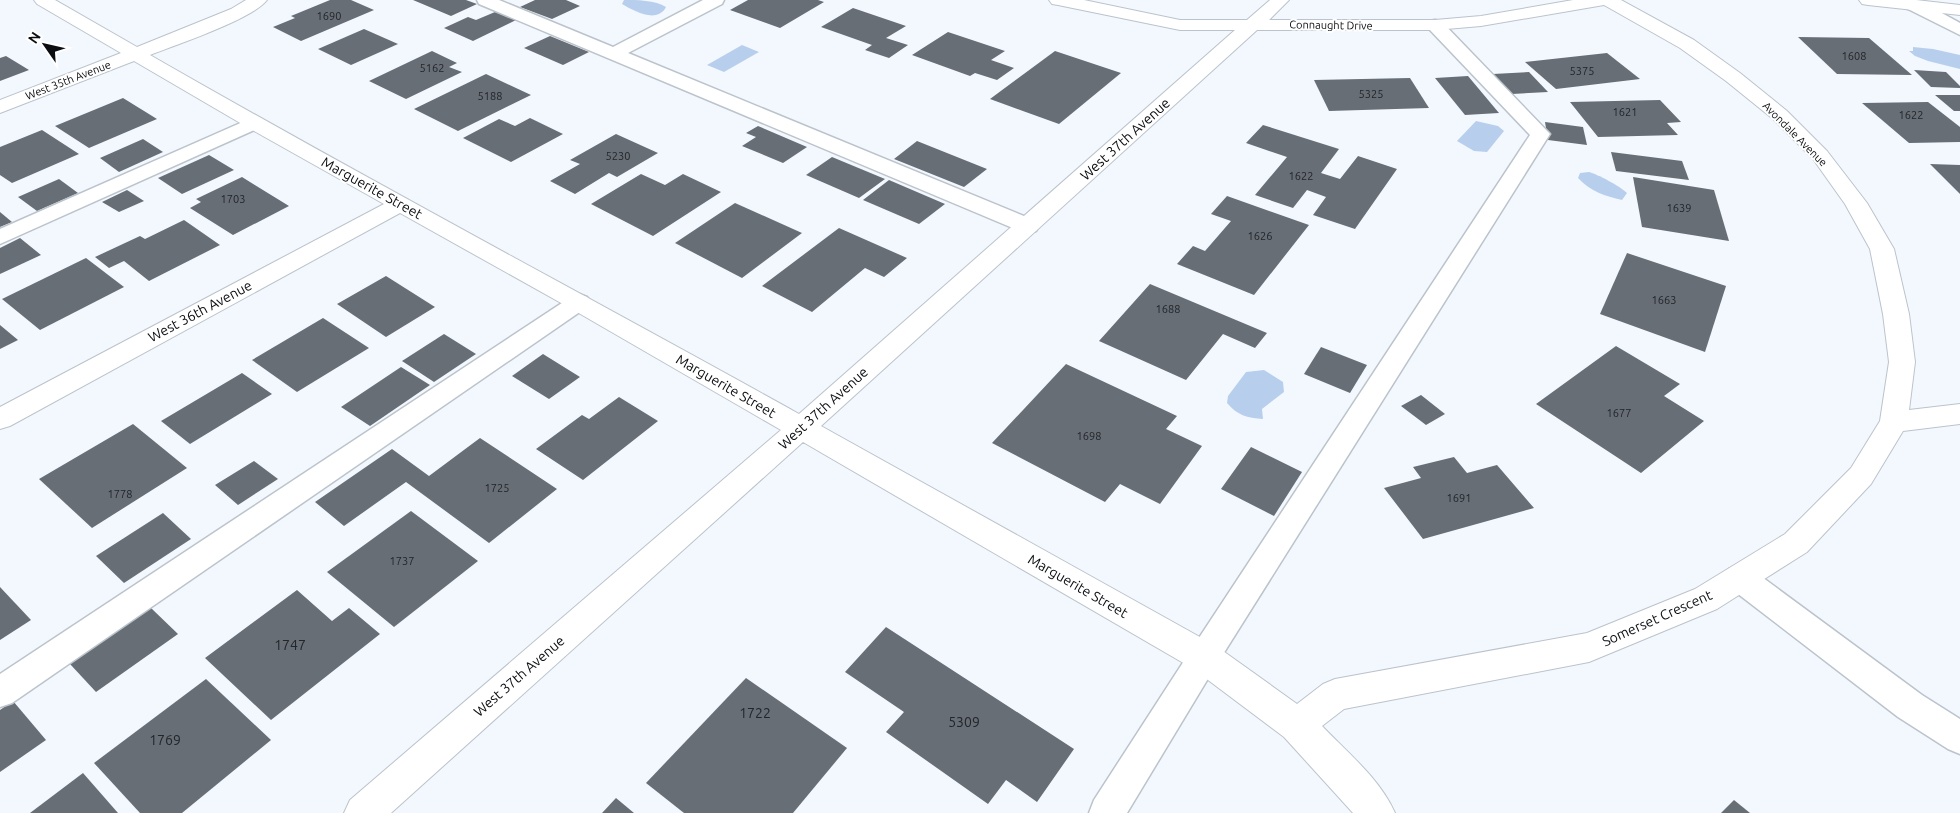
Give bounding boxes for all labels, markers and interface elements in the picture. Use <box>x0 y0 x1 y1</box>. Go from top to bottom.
house number: 1690 <box>317 10 341 22</box>
street label: Connaught Drive <box>1289 18 1373 32</box>
north arrow <box>20 20 70 70</box>
text: N <box>25 29 44 47</box>
house number: 1608 <box>1842 50 1866 62</box>
street label: West 35th Avenue <box>24 58 112 102</box>
house number: 5162 <box>420 62 444 74</box>
house number: 5375 <box>1570 65 1594 77</box>
house number: 5325 <box>1359 88 1383 100</box>
house number: 5188 <box>478 90 502 102</box>
street label: West 37th Avenue <box>1077 95 1173 183</box>
street label: Avondale Avenue <box>1760 99 1830 169</box>
house number: 1621 <box>1613 106 1637 118</box>
house number: 1622 <box>1899 109 1923 121</box>
house number: 5230 <box>606 150 630 162</box>
street label: Marguerite Street <box>319 154 426 223</box>
house number: 1622 <box>1289 170 1313 182</box>
house number: 1703 <box>221 193 245 205</box>
house number: 1639 <box>1667 202 1691 214</box>
house number: 1626 <box>1248 230 1272 242</box>
street label: West 36th Avenue <box>146 277 254 345</box>
house number: 1663 <box>1652 294 1676 306</box>
house number: 1688 <box>1156 303 1180 315</box>
street label: Marguerite Street <box>673 351 779 421</box>
street label: West 37th Avenue <box>775 364 871 452</box>
house number: 1677 <box>1607 407 1631 419</box>
house number: 1698 <box>1077 430 1101 442</box>
house number: 1725 <box>485 482 509 494</box>
house number: 1778 <box>108 488 132 500</box>
house number: 1691 <box>1447 492 1471 504</box>
street label: Marguerite Street <box>1025 551 1131 621</box>
house number: 1737 <box>390 555 414 567</box>
street label: Somerset Crescent <box>1600 586 1715 649</box>
street label: West 37th Avenue <box>470 632 568 720</box>
house number: 1747 <box>274 637 306 653</box>
house number: 1722 <box>739 705 771 721</box>
house number: 5309 <box>948 714 980 730</box>
house number: 1769 <box>149 732 181 748</box>

